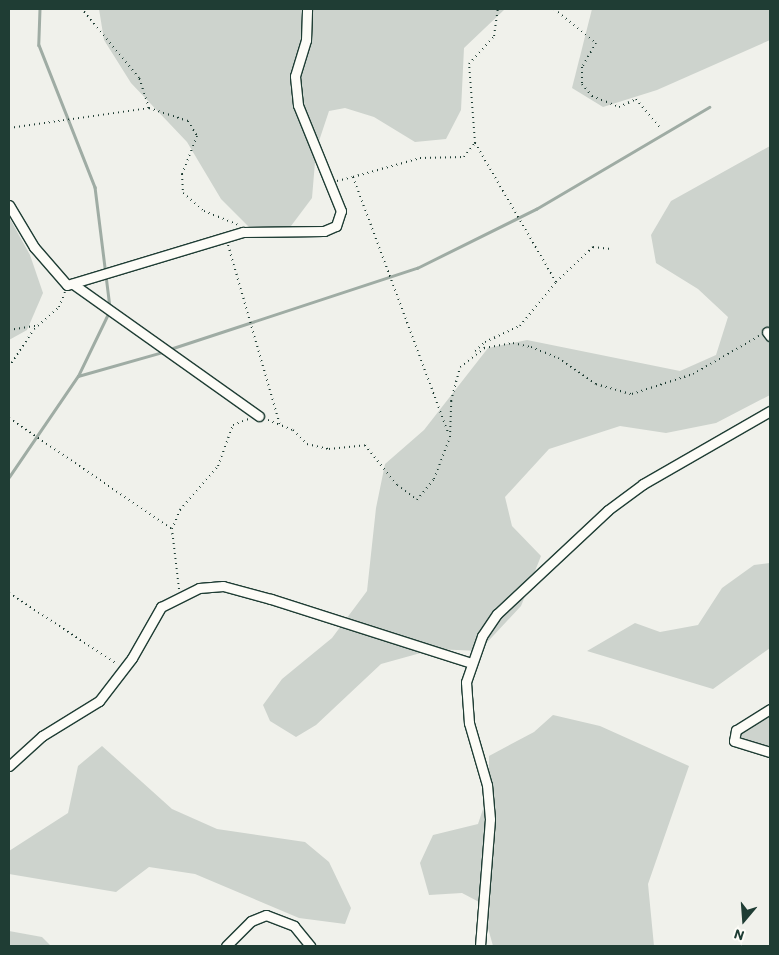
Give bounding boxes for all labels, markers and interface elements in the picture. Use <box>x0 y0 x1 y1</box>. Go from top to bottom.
north arrow <box>719 895 769 945</box>
text: N <box>732 925 746 944</box>

